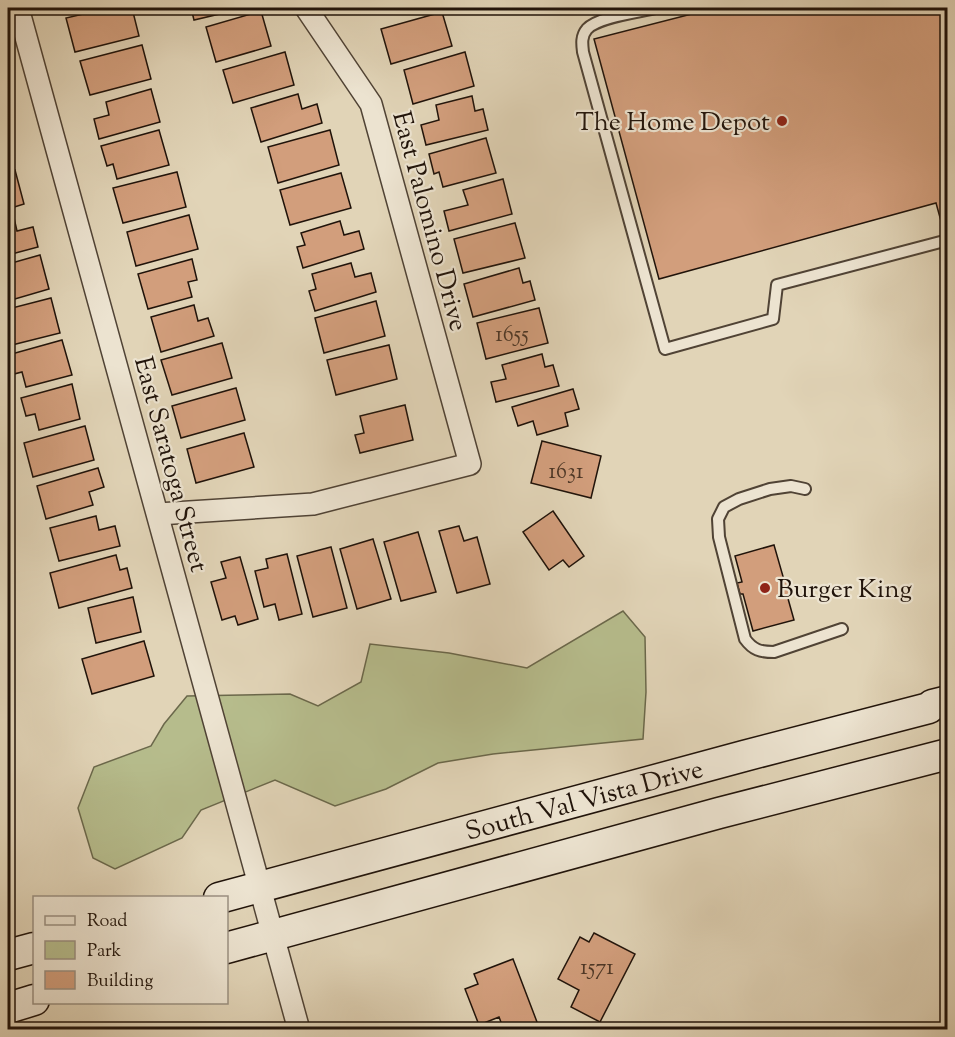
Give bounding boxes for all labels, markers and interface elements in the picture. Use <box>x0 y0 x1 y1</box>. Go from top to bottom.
place label: The Home Depot <box>576 105 770 142</box>
street label: East Palomino Drive <box>381 108 476 336</box>
marker: The Home Depot <box>775 114 789 128</box>
house number: 1655 <box>495 320 529 352</box>
street label: East Saratoga Street <box>123 353 216 576</box>
house number: 1631 <box>549 457 584 489</box>
place label: Burger King <box>777 572 912 609</box>
marker: Burger King <box>758 581 772 595</box>
street label: South Val Vista Drive <box>462 752 708 852</box>
legend <box>33 896 228 1004</box>
text: Road <box>87 909 127 935</box>
text: Park <box>87 939 122 965</box>
house number: 1571 <box>580 953 614 985</box>
text: Building <box>87 969 153 995</box>

